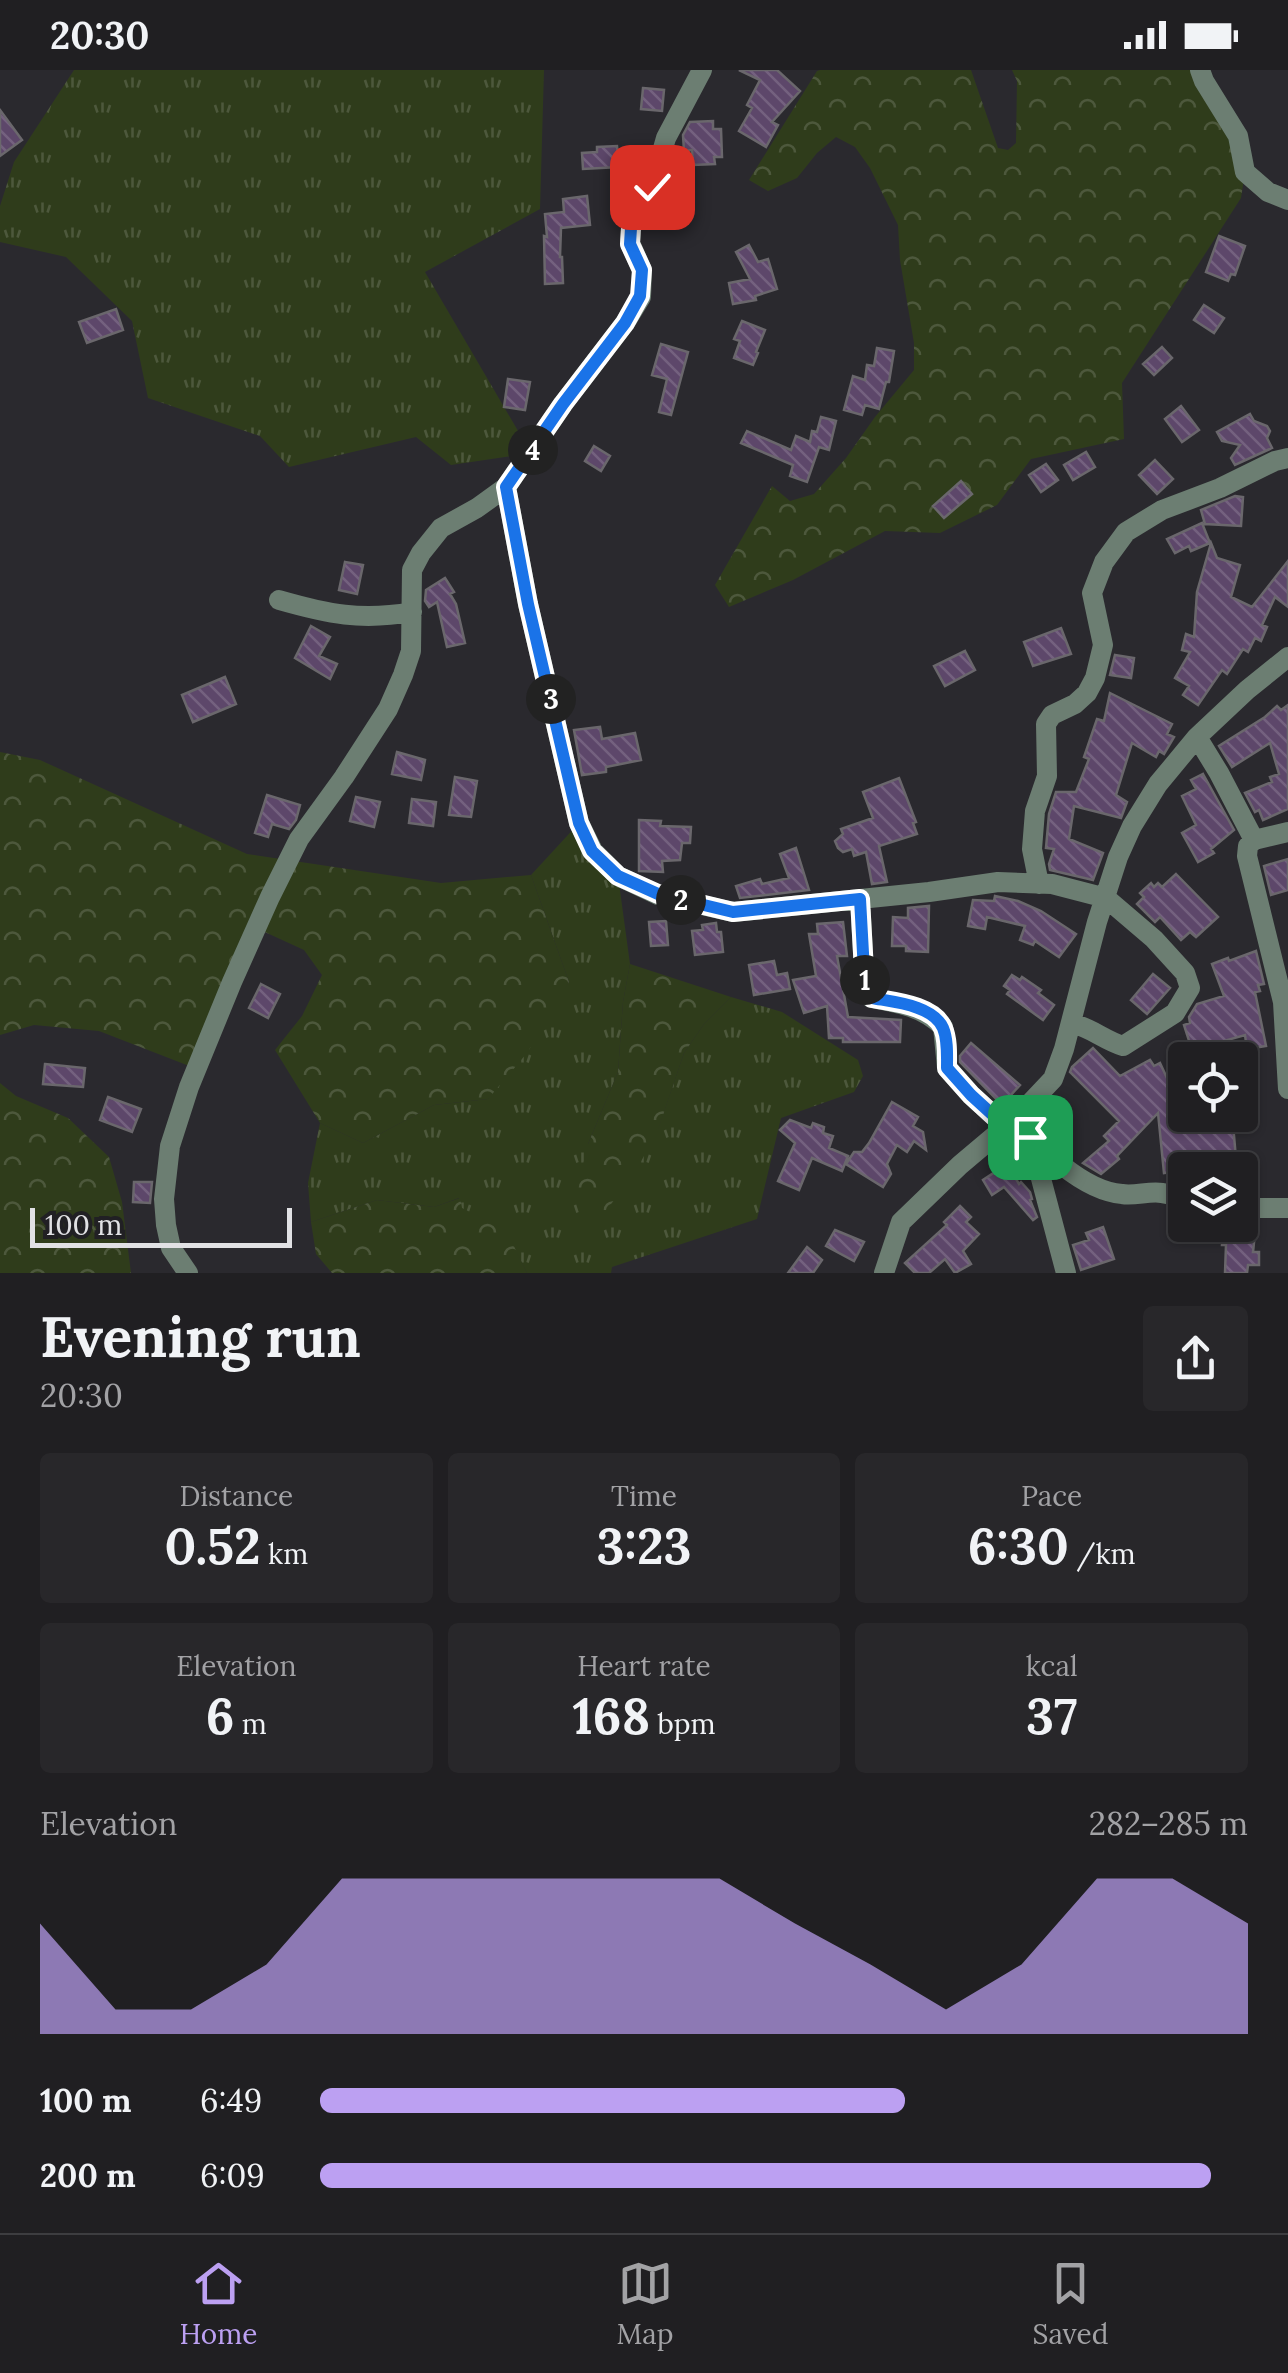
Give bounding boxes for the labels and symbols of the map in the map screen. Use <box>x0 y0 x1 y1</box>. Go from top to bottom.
pin <box>610 145 695 230</box>
pin: 4 <box>508 425 558 475</box>
pin: 3 <box>526 674 576 724</box>
pin: 2 <box>656 875 706 925</box>
pin: 1 <box>840 955 890 1005</box>
pin <box>988 1095 1073 1180</box>
scale bar <box>30 1203 292 1248</box>

